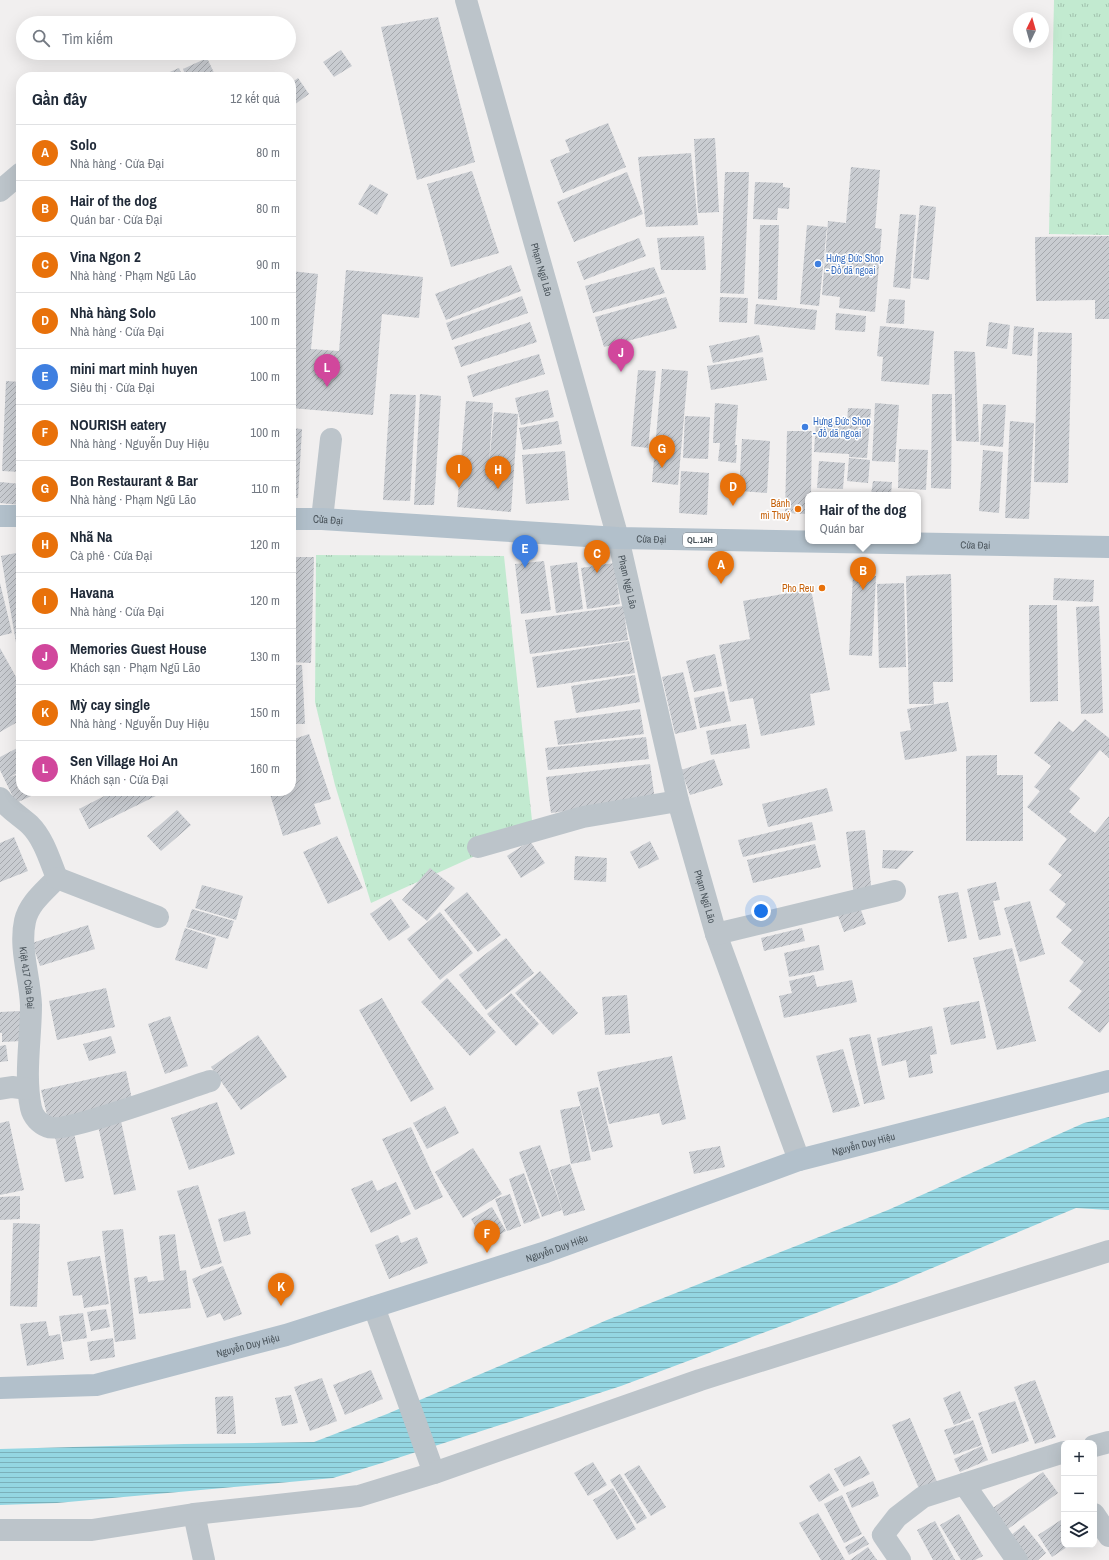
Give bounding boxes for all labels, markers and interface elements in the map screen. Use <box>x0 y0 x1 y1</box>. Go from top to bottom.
north arrow <box>1013 12 1049 48</box>
search box <box>16 16 296 60</box>
icon: search <box>30 27 52 49</box>
text: Tìm kiếm <box>62 28 113 49</box>
text: Gần đây <box>32 87 87 110</box>
text: 12 kết quả <box>230 90 280 107</box>
text: Solo <box>70 134 97 155</box>
text: A <box>41 144 49 161</box>
text: 80 m <box>256 144 280 161</box>
text: Nhà hàng · Cửa Đại <box>70 155 164 172</box>
text: Hair of the dog <box>70 190 157 211</box>
text: B <box>41 200 49 217</box>
text: 80 m <box>256 200 280 217</box>
text: Quán bar · Cửa Đại <box>70 211 162 228</box>
street label: Phạm Ngũ Lão <box>528 241 555 298</box>
text: Vina Ngon 2 <box>70 246 141 267</box>
place label: Hưng Đức Shop - Đồ dã ngoại <box>826 252 884 277</box>
text: C <box>41 256 49 273</box>
text: 90 m <box>256 256 280 273</box>
marker: Hưng Đức Shop - Đồ dã ngoại <box>813 259 823 269</box>
text: Nhà hàng · Phạm Ngũ Lão <box>70 267 196 284</box>
text: Nhà hàng Solo <box>70 302 156 323</box>
text: D <box>41 312 49 329</box>
text: 100 m <box>250 312 280 329</box>
text: Nhà hàng · Cửa Đại <box>70 323 164 340</box>
pin: J <box>608 339 634 372</box>
pin: L <box>314 354 340 387</box>
text: mini mart minh huyen <box>70 358 198 379</box>
text: E <box>41 368 49 385</box>
text: 100 m <box>250 368 280 385</box>
text: Siêu thị · Cửa Đại <box>70 379 155 396</box>
text: NOURISH eatery <box>70 414 166 435</box>
place label: Hưng Đức Shop - đồ dã ngoại <box>813 415 871 440</box>
marker: Hưng Đức Shop - đồ dã ngoại <box>800 422 810 432</box>
text: F <box>42 424 48 441</box>
text: 100 m <box>250 424 280 441</box>
text: Nhà hàng · Nguyễn Duy Hiệu <box>70 435 209 452</box>
pin: G <box>649 435 675 468</box>
pin: I <box>446 455 472 488</box>
pin: H <box>485 456 511 489</box>
text: Bon Restaurant & Bar <box>70 470 198 491</box>
pin: D <box>720 473 746 506</box>
text: G <box>41 480 49 497</box>
text: 110 m <box>251 480 280 497</box>
text: Nhà hàng · Phạm Ngũ Lão <box>70 491 196 508</box>
popup <box>805 492 921 544</box>
place label: Bánh mì Thuý <box>761 497 791 522</box>
text: Hair of the dog <box>820 499 906 520</box>
marker: Bánh mì Thuý <box>793 504 803 514</box>
street label: Cửa Đại <box>313 513 343 527</box>
text: Quán bar <box>820 520 864 537</box>
text: Nhã Na <box>70 526 112 547</box>
street label: Cửa Đại <box>636 532 667 546</box>
road number: QL.14H <box>683 533 717 547</box>
pin: E <box>512 535 538 568</box>
text: H <box>41 536 49 553</box>
text: 120 m <box>250 536 280 553</box>
street label: Cửa Đại <box>960 538 990 552</box>
pin: C <box>584 540 610 573</box>
text: Cà phê · Cửa Đại <box>70 547 152 564</box>
pin: A <box>708 551 734 584</box>
street label: Phạm Ngũ Lão <box>615 554 640 610</box>
pin: B <box>850 557 876 590</box>
text: Havana <box>70 582 114 603</box>
place label: Pho Reu <box>782 582 814 595</box>
marker: Pho Reu <box>817 583 827 593</box>
text: I <box>44 592 46 609</box>
text: 120 m <box>250 592 280 609</box>
text: Nhà hàng · Cửa Đại <box>70 603 164 620</box>
text: Memories Guest House <box>70 638 207 659</box>
text: J <box>42 648 48 665</box>
text: 130 m <box>250 648 280 665</box>
text: Khách sạn · Phạm Ngũ Lão <box>70 659 200 676</box>
text: Mỳ cay single <box>70 694 150 715</box>
text: K <box>41 704 49 721</box>
text: 150 m <box>250 704 280 721</box>
text: Nhà hàng · Nguyễn Duy Hiệu <box>70 715 209 732</box>
text: Sen Village Hoi An <box>70 750 178 771</box>
text: L <box>42 760 48 777</box>
text: 160 m <box>250 760 280 777</box>
text: Khách sạn · Cửa Đại <box>70 771 168 788</box>
street label: Phạm Ngũ Lão <box>691 868 719 925</box>
your location <box>751 901 771 921</box>
street label: Kiệt 417 Cửa Đại <box>17 946 37 1009</box>
street label: Nguyễn Duy Hiệu <box>830 1130 896 1158</box>
pin: F <box>474 1220 500 1253</box>
street label: Nguyễn Duy Hiệu <box>524 1231 590 1265</box>
pin: K <box>268 1273 294 1306</box>
street label: Nguyễn Duy Hiệu <box>215 1331 281 1360</box>
map controls <box>1061 1440 1097 1548</box>
button: + <box>1061 1440 1097 1476</box>
button: − <box>1061 1476 1097 1512</box>
button: layers <box>1061 1512 1097 1548</box>

